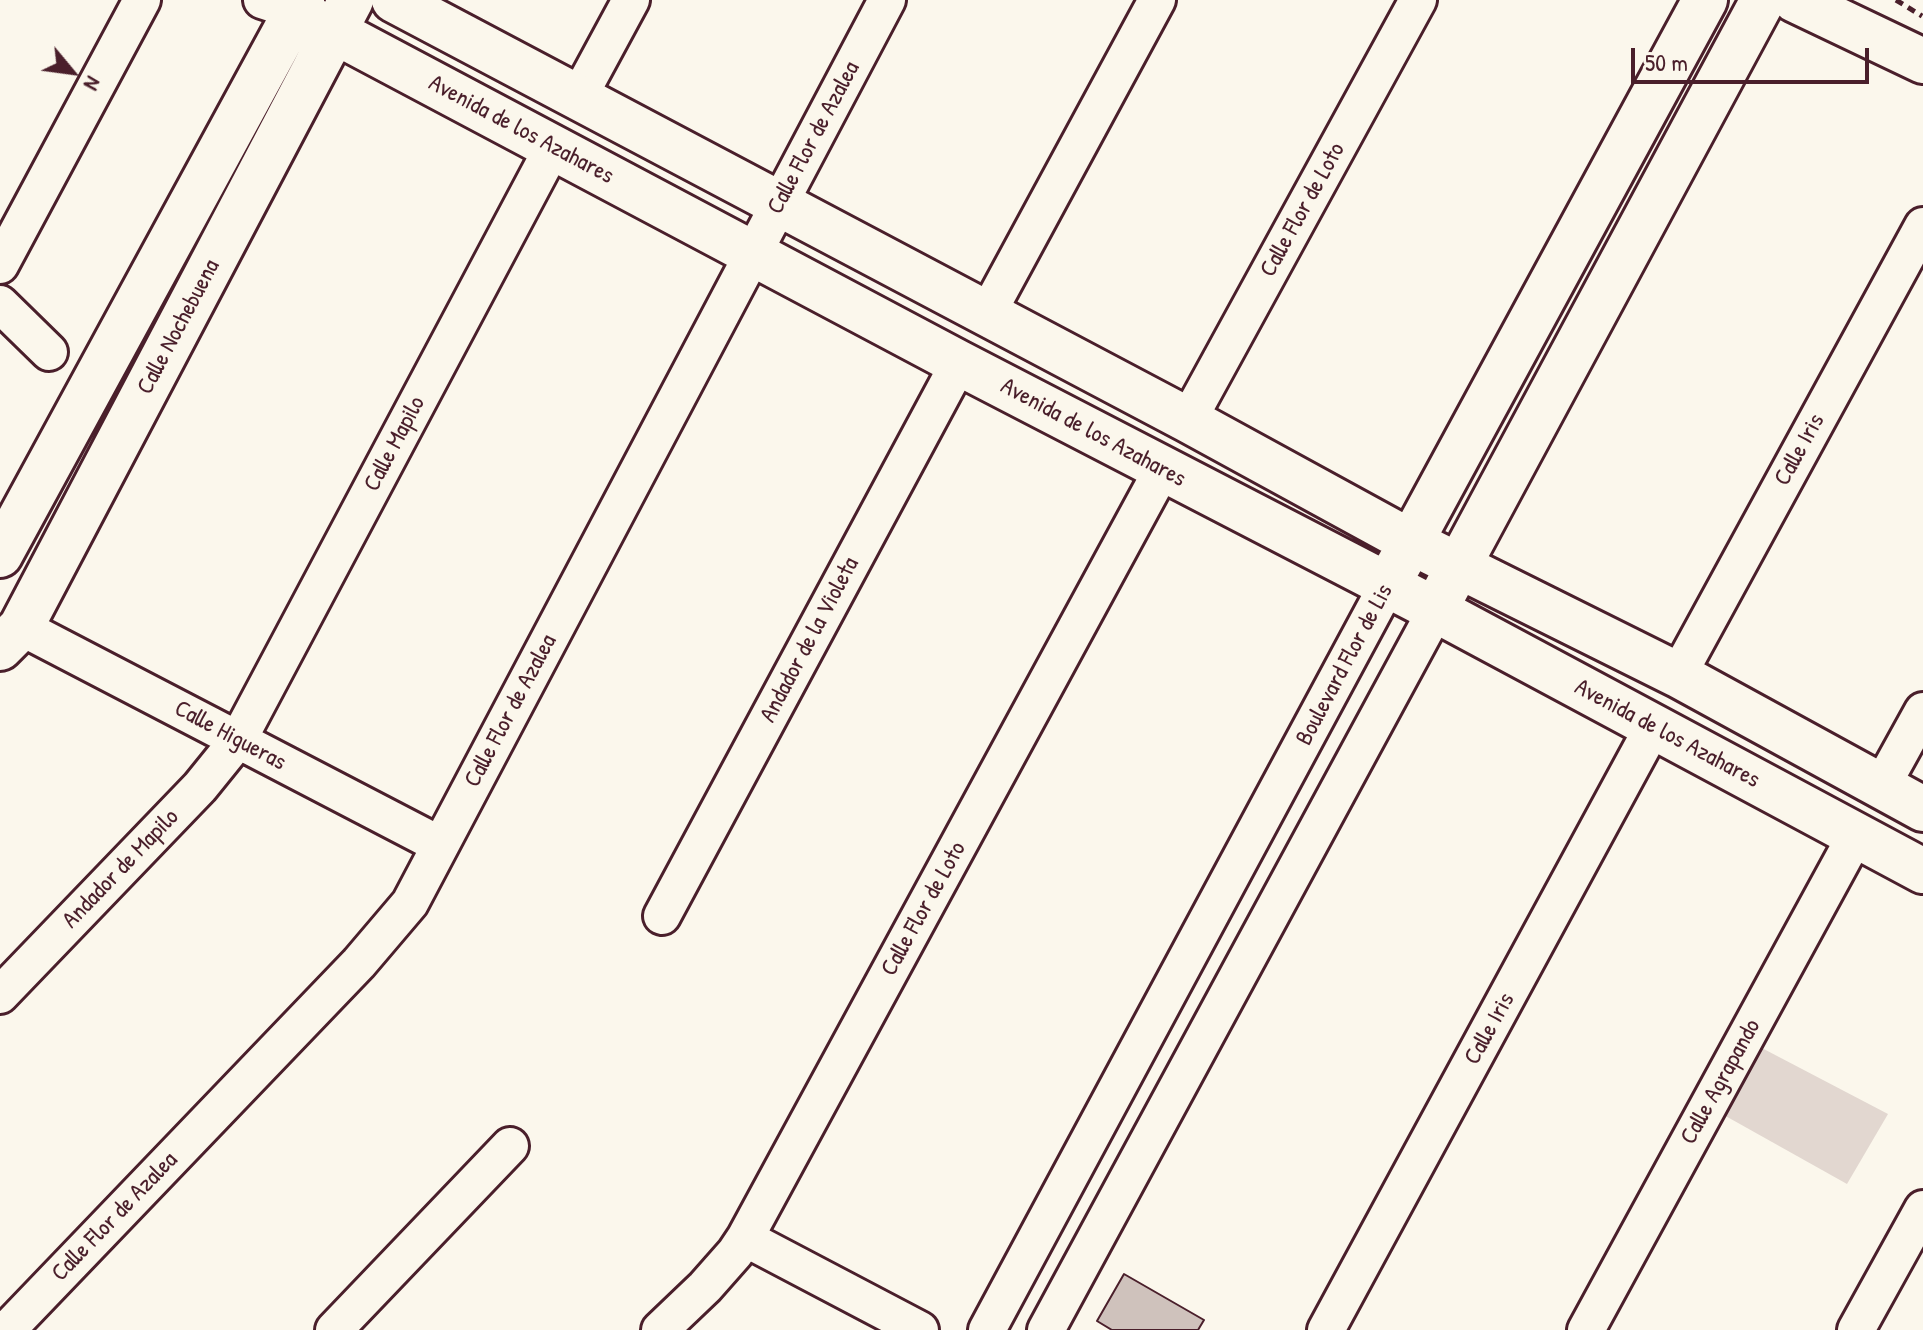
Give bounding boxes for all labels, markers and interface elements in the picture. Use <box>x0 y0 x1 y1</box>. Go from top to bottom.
north arrow <box>32 32 112 112</box>
scale bar <box>1635 32 1873 82</box>
text: 50 m <box>1645 46 1688 78</box>
street label: Calle Flor de Azalea <box>762 57 866 219</box>
street label: Avenida de los Azahares <box>424 69 618 191</box>
text: N <box>77 71 109 96</box>
street label: Calle Flor de Loto <box>1254 138 1352 282</box>
street label: Calle Nochebuena <box>131 255 227 399</box>
street label: Avenida de los Azahares <box>996 372 1190 494</box>
street label: Calle Mapilo <box>358 392 432 496</box>
street label: Calle Iris <box>1769 409 1831 491</box>
street label: Andador de la Violeta <box>754 552 866 728</box>
street label: Boulevard Flor de Lis <box>1290 580 1400 750</box>
street label: Calle Flor de Azalea <box>459 630 563 792</box>
street label: Avenida de los Azahares <box>1570 673 1764 795</box>
street label: Calle Higueras <box>169 695 291 777</box>
street label: Andador de Mapilo <box>57 803 185 935</box>
street label: Calle Flor de Loto <box>875 837 973 981</box>
street label: Calle Iris <box>1459 988 1521 1070</box>
street label: Calle Agrapando <box>1675 1014 1767 1150</box>
street label: Calle Flor de Azalea <box>46 1146 184 1288</box>

